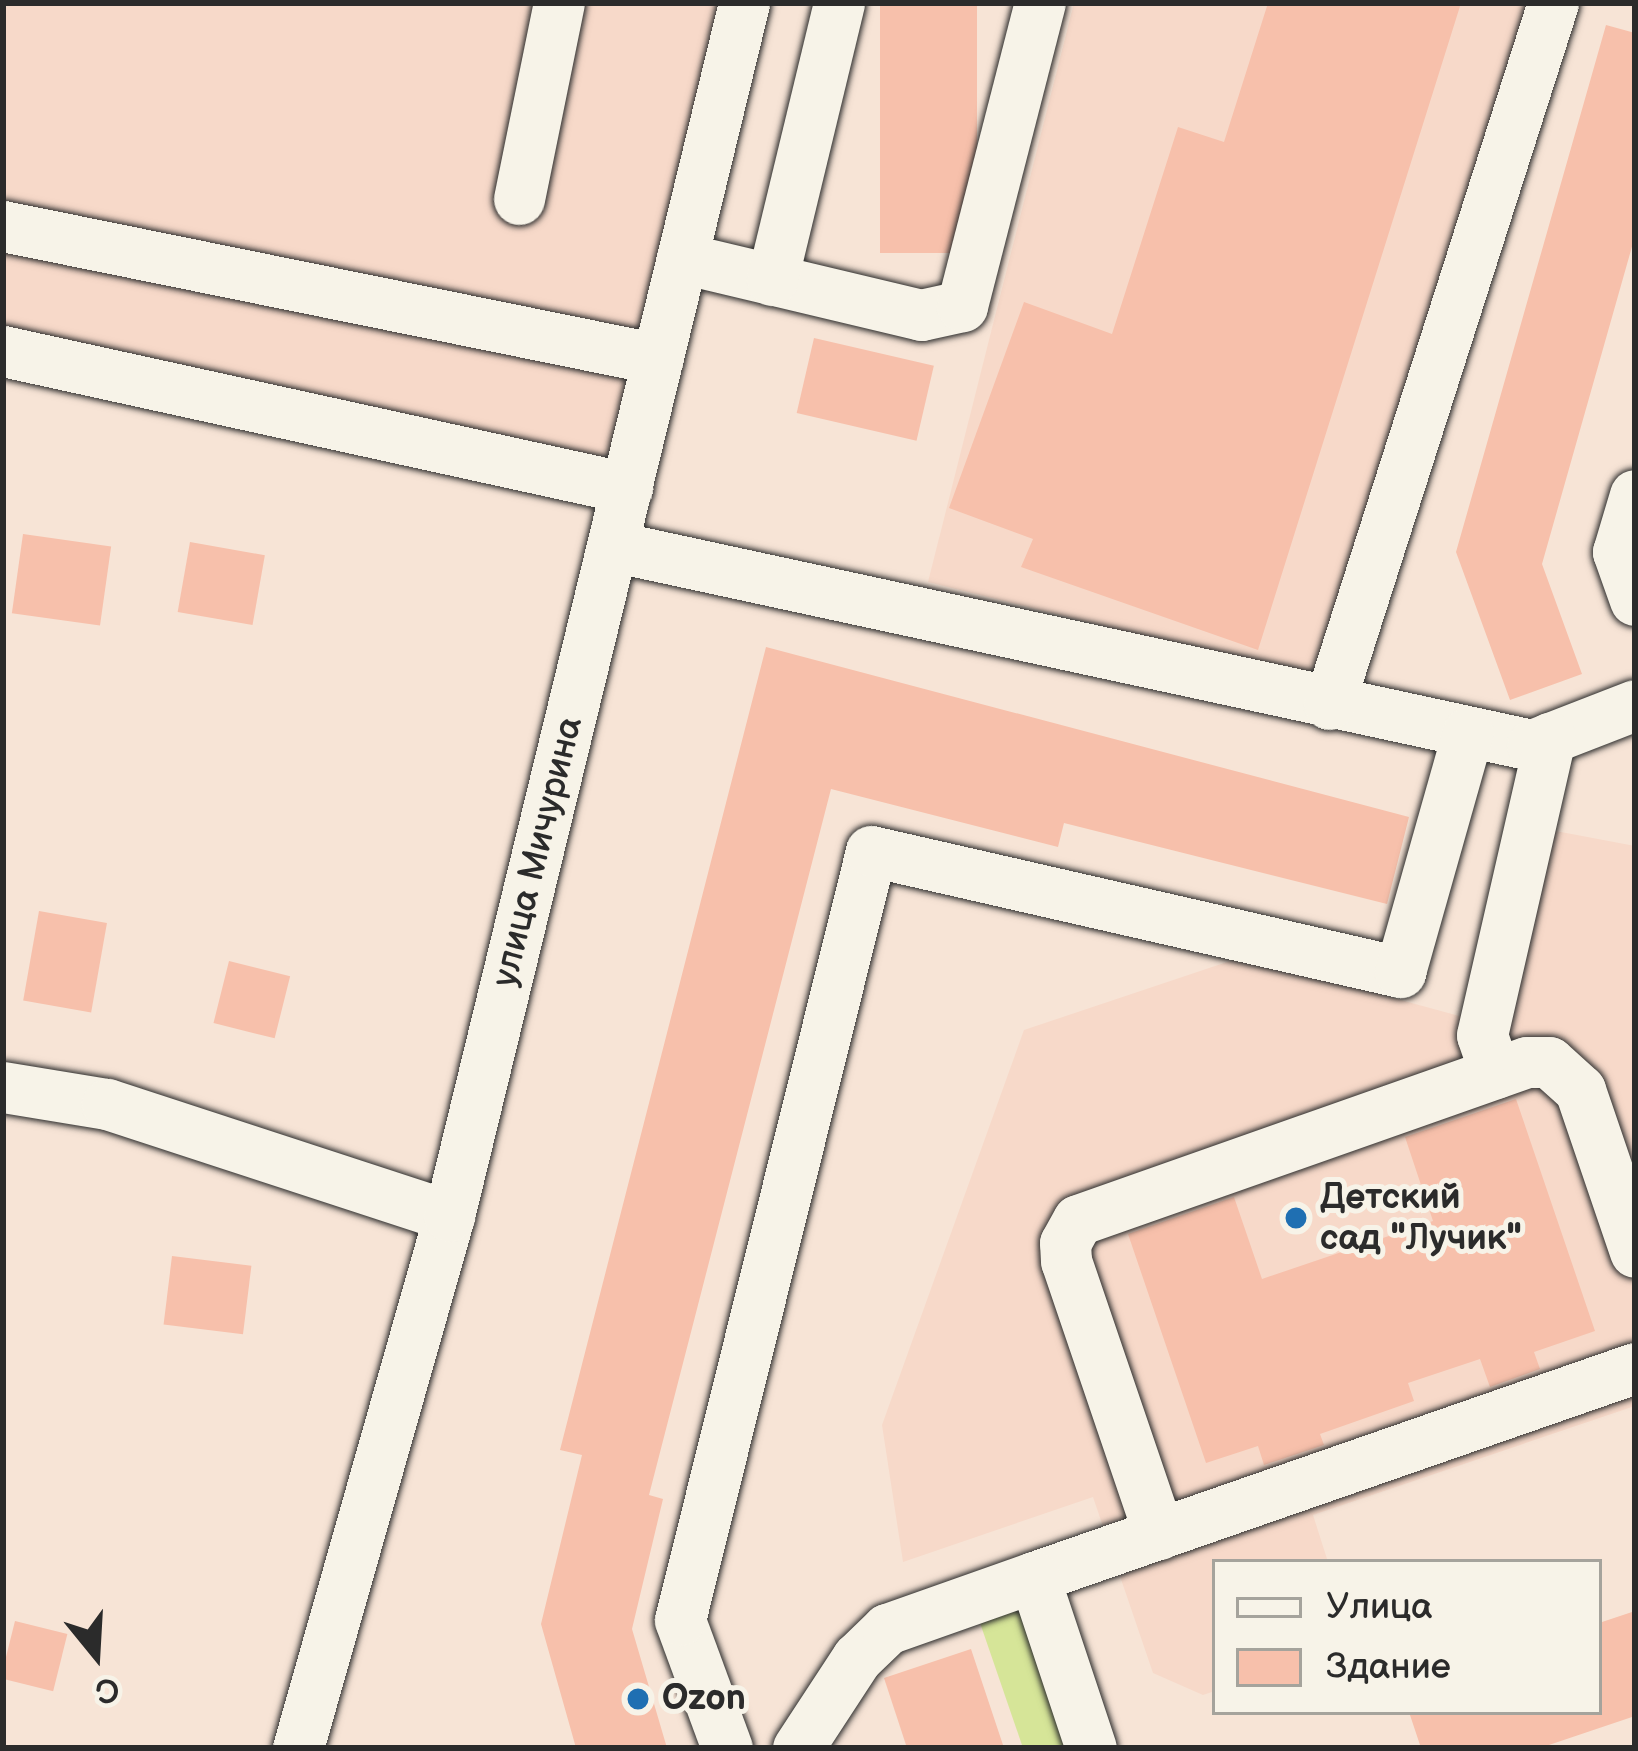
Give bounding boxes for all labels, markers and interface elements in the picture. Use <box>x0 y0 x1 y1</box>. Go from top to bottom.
street label: улица Мичурина <box>484 713 592 991</box>
place label: Детский сад "Лучик" <box>1320 1175 1522 1260</box>
marker: Детский сад "Лучик" <box>1283 1205 1309 1231</box>
legend <box>1212 1559 1602 1715</box>
text: Улица <box>1326 1586 1433 1629</box>
north arrow <box>36 1595 156 1715</box>
text: Здание <box>1326 1646 1451 1689</box>
text: С <box>90 1667 124 1712</box>
place label: Ozon <box>662 1677 746 1721</box>
marker: Ozon <box>625 1686 651 1712</box>

